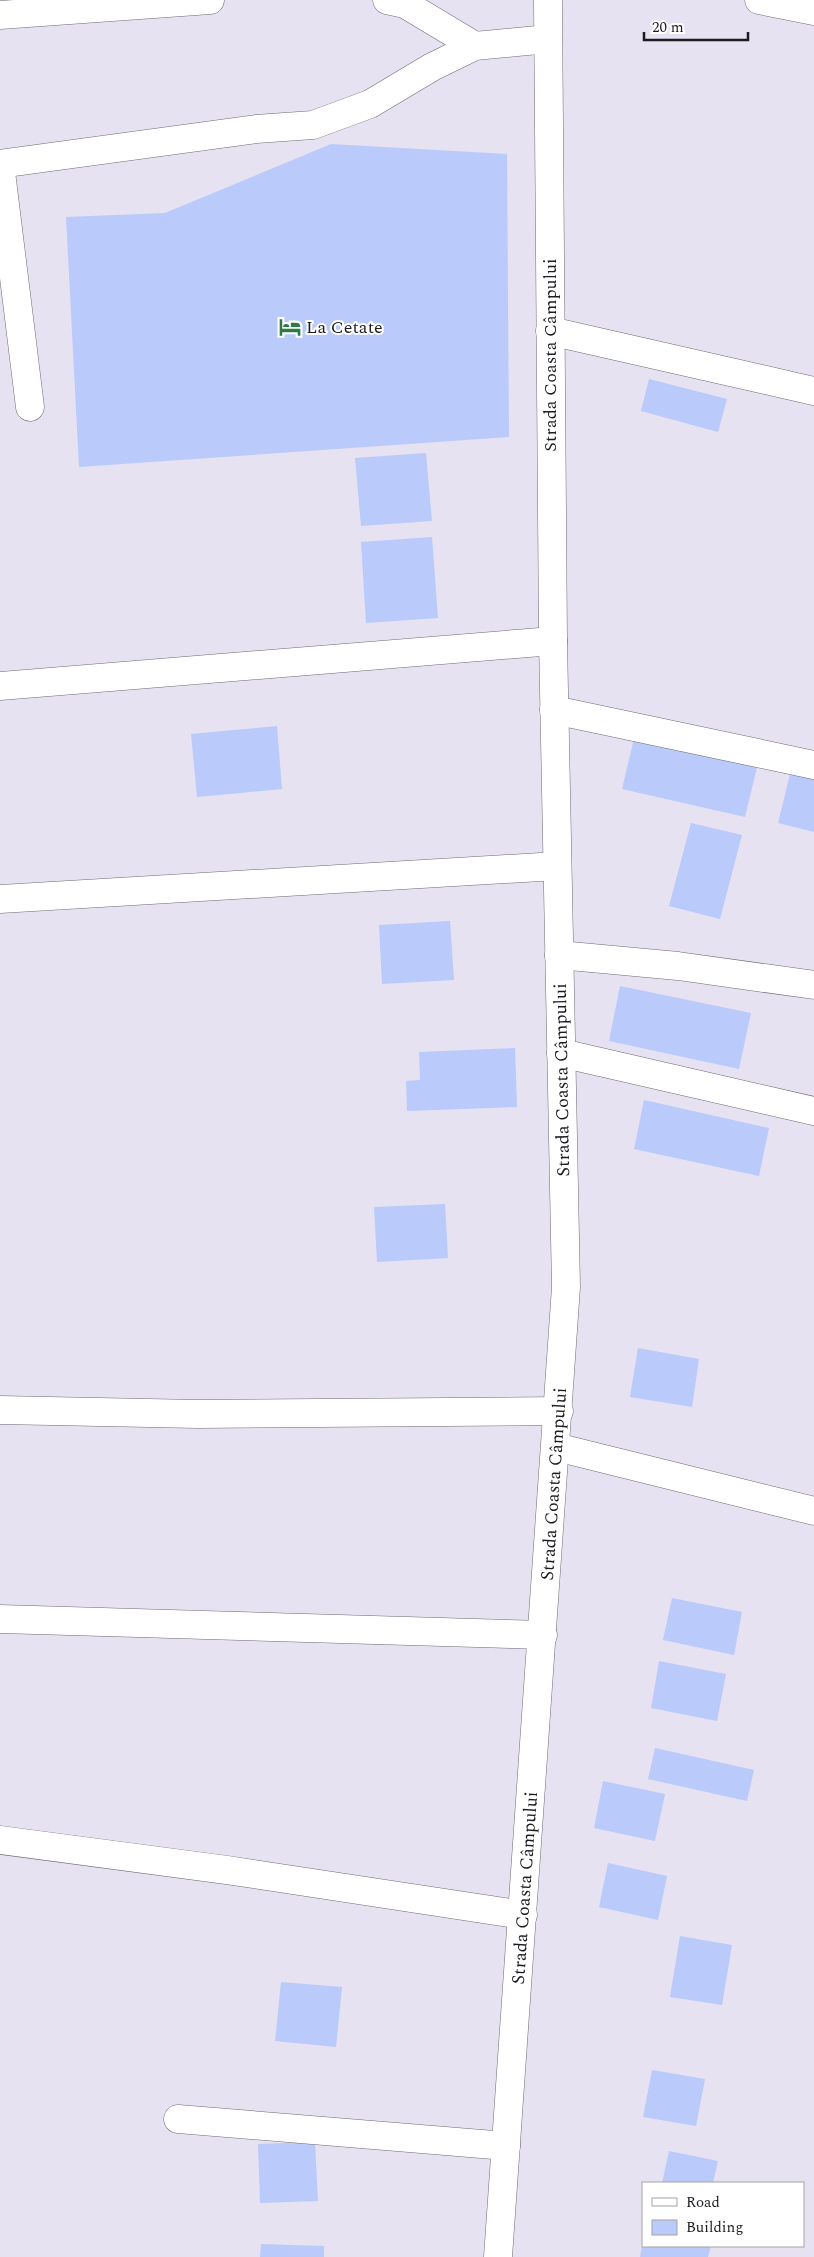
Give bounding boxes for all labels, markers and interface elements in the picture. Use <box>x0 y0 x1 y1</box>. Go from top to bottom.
scale bar <box>644 10 748 42</box>
text: 20 m <box>652 16 684 39</box>
street label: Strada Coasta Câmpului <box>537 258 564 452</box>
hotel icon: La Cetate <box>277 314 303 340</box>
place label: La Cetate <box>306 314 383 341</box>
street label: Strada Coasta Câmpului <box>547 983 577 1177</box>
street label: Strada Coasta Câmpului <box>534 1387 574 1581</box>
street label: Strada Coasta Câmpului <box>505 1791 545 1985</box>
legend <box>642 2182 804 2247</box>
text: Road <box>686 2191 720 2214</box>
text: Building <box>686 2216 743 2239</box>

